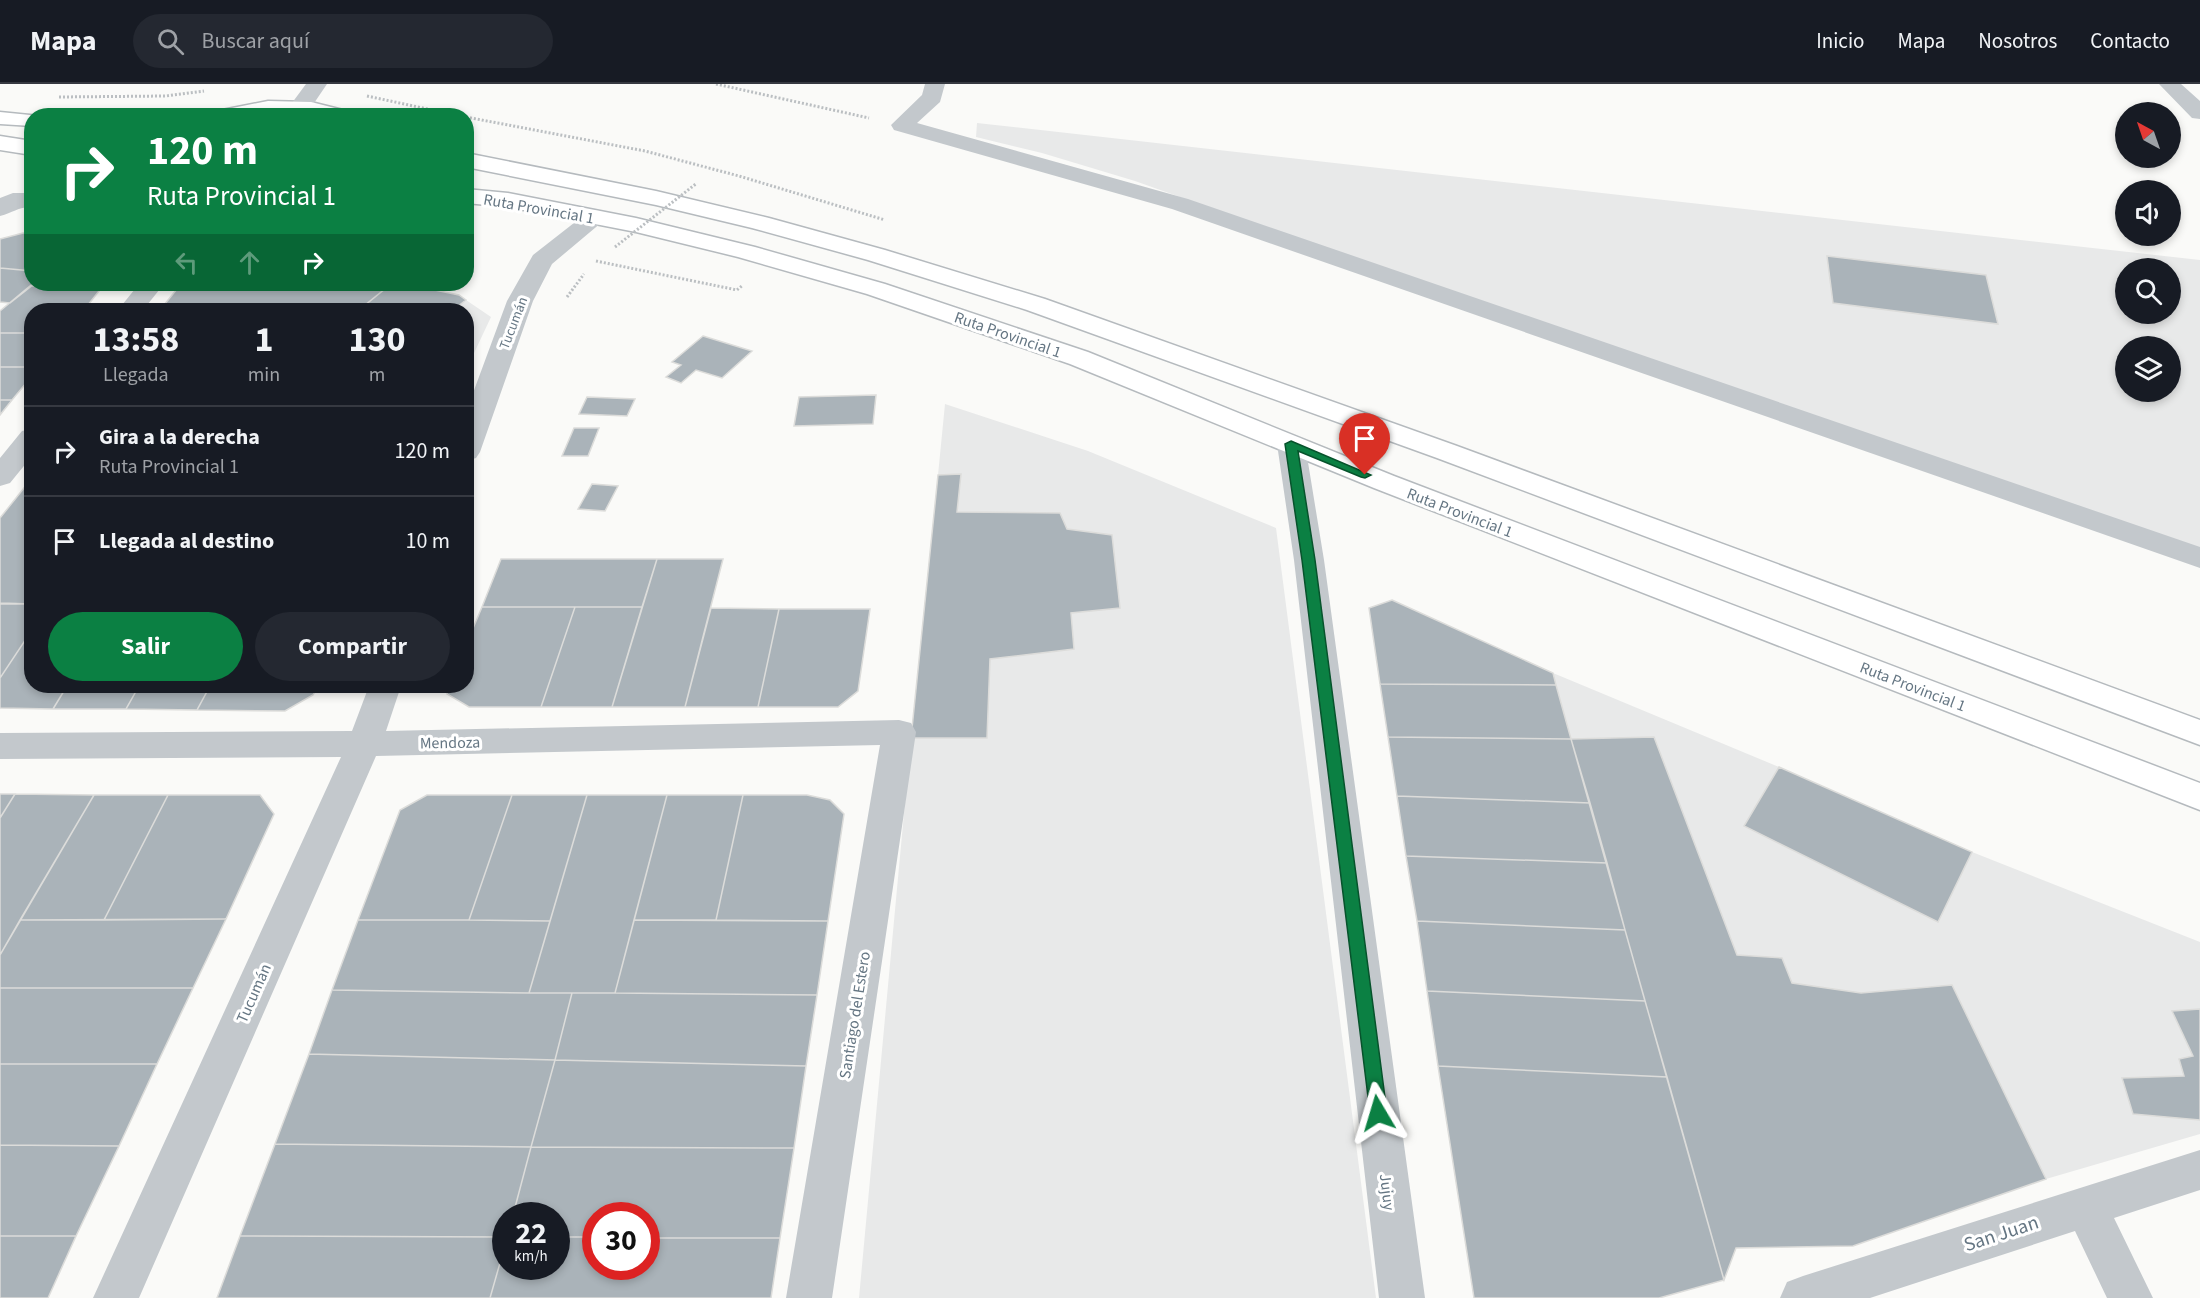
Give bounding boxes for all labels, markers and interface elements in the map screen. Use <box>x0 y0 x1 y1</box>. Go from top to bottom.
search box <box>133 14 553 68</box>
text: Mapa <box>30 21 97 61</box>
icon: search <box>154 25 187 58</box>
text: Buscar aquí <box>202 25 309 57</box>
text: Inicio <box>1816 26 1864 56</box>
text: Mapa <box>1897 26 1945 56</box>
text: Nosotros <box>1978 26 2057 56</box>
text: Contacto <box>2090 26 2170 56</box>
north arrow <box>2115 102 2181 168</box>
map controls <box>2115 102 2181 402</box>
text: 120 m <box>147 121 258 181</box>
icon: right <box>48 132 126 210</box>
text: Ruta Provincial 1 <box>147 177 336 216</box>
button: sound <box>2115 180 2181 246</box>
street label: Ruta Provincial 1 <box>482 188 596 230</box>
icon: left <box>170 246 203 279</box>
icon: ahead <box>233 246 266 279</box>
icon: right <box>296 246 329 279</box>
button: search <box>2115 258 2181 324</box>
street label: Tucumán <box>495 294 533 353</box>
street label: Ruta Provincial 1 <box>951 306 1064 364</box>
text: 13:58 <box>92 314 179 365</box>
text: 1 <box>254 314 273 365</box>
text: 130 <box>349 314 406 365</box>
button: layers <box>2115 336 2181 402</box>
text: Llegada <box>103 361 169 389</box>
text: min <box>248 361 280 389</box>
text: m <box>369 361 385 389</box>
pin <box>1339 413 1390 475</box>
text: Gira a la derecha <box>99 421 260 453</box>
icon: arrive <box>1348 422 1381 455</box>
icon: right <box>48 435 81 468</box>
text: 120 m <box>395 435 450 467</box>
text: Ruta Provincial 1 <box>99 453 239 481</box>
street label: Ruta Provincial 1 <box>1403 483 1516 543</box>
icon: arrive <box>48 525 81 558</box>
text: Llegada al destino <box>99 525 274 557</box>
text: 10 m <box>405 525 450 557</box>
button: Salir <box>48 612 243 681</box>
button: Compartir <box>255 612 450 681</box>
street label: Ruta Provincial 1 <box>1856 657 1969 717</box>
street label: Mendoza <box>420 731 480 755</box>
street label: Santiago del Estero <box>834 950 876 1080</box>
street label: Tucumán <box>231 960 277 1026</box>
position arrow <box>1346 1081 1410 1145</box>
street label: Jujuy <box>1374 1173 1400 1212</box>
speed limit sign: 30 <box>582 1202 660 1280</box>
street label: San Juan <box>1960 1209 2042 1259</box>
text: 22 <box>515 1212 547 1255</box>
text: km/h <box>514 1246 548 1267</box>

